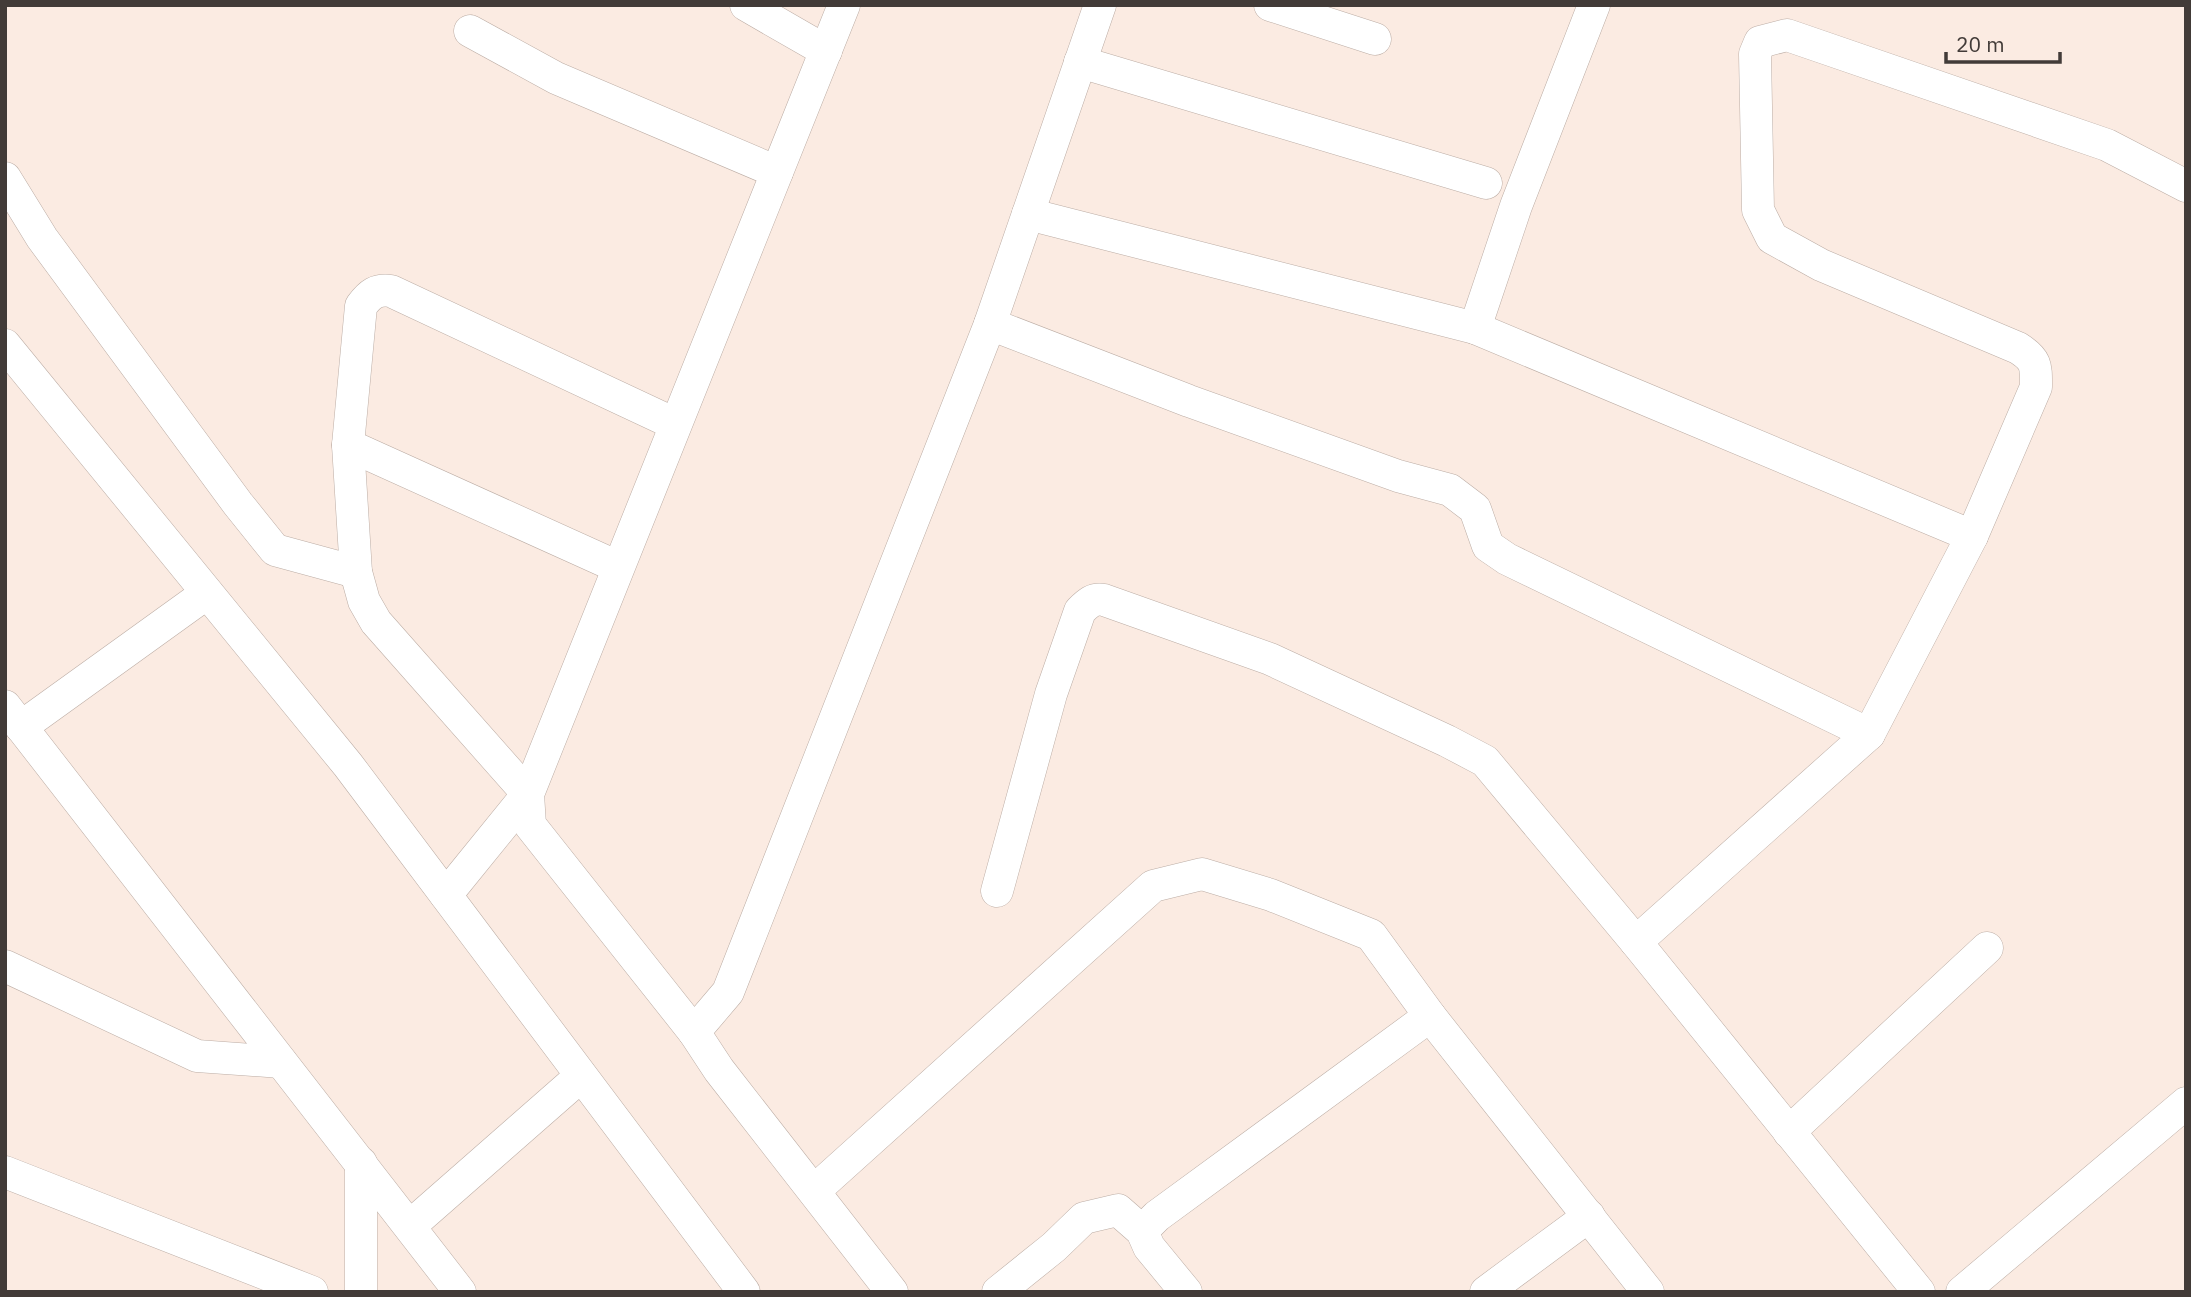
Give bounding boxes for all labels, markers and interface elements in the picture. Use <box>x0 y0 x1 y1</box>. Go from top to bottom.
scale bar <box>1946 21 2060 65</box>
text: 20 m <box>1956 30 2005 58</box>

